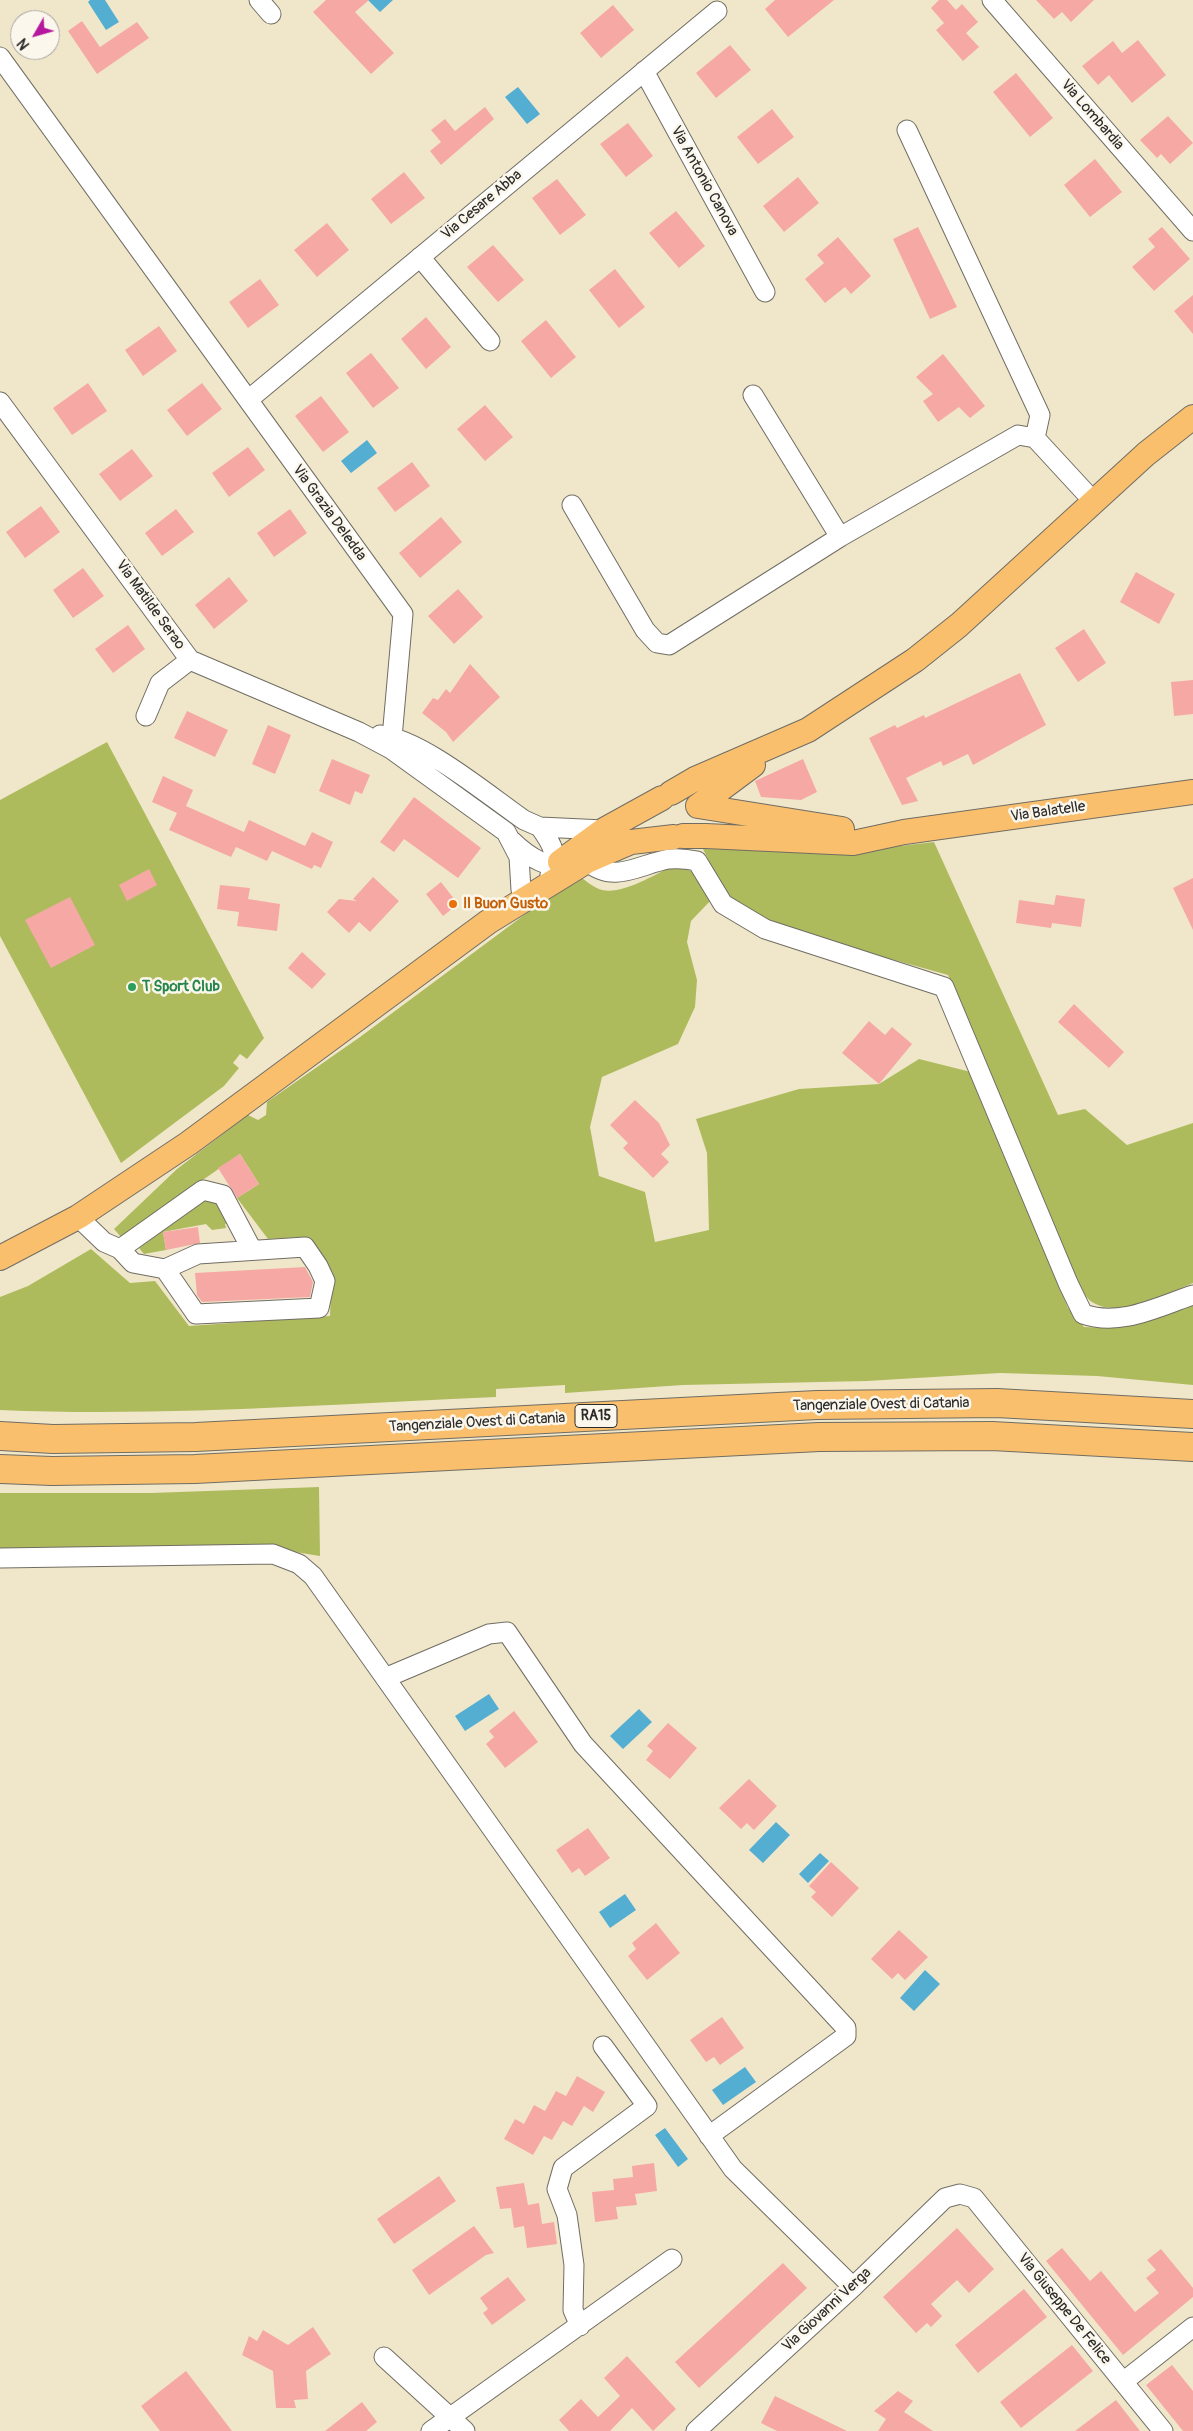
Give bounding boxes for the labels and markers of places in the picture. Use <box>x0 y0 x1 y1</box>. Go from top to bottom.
place label: Il Buon Gusto <box>463 895 548 913</box>
marker: Il Buon Gusto <box>447 898 459 910</box>
place label: T Sport Club <box>142 978 220 996</box>
marker: T Sport Club <box>126 981 138 993</box>

